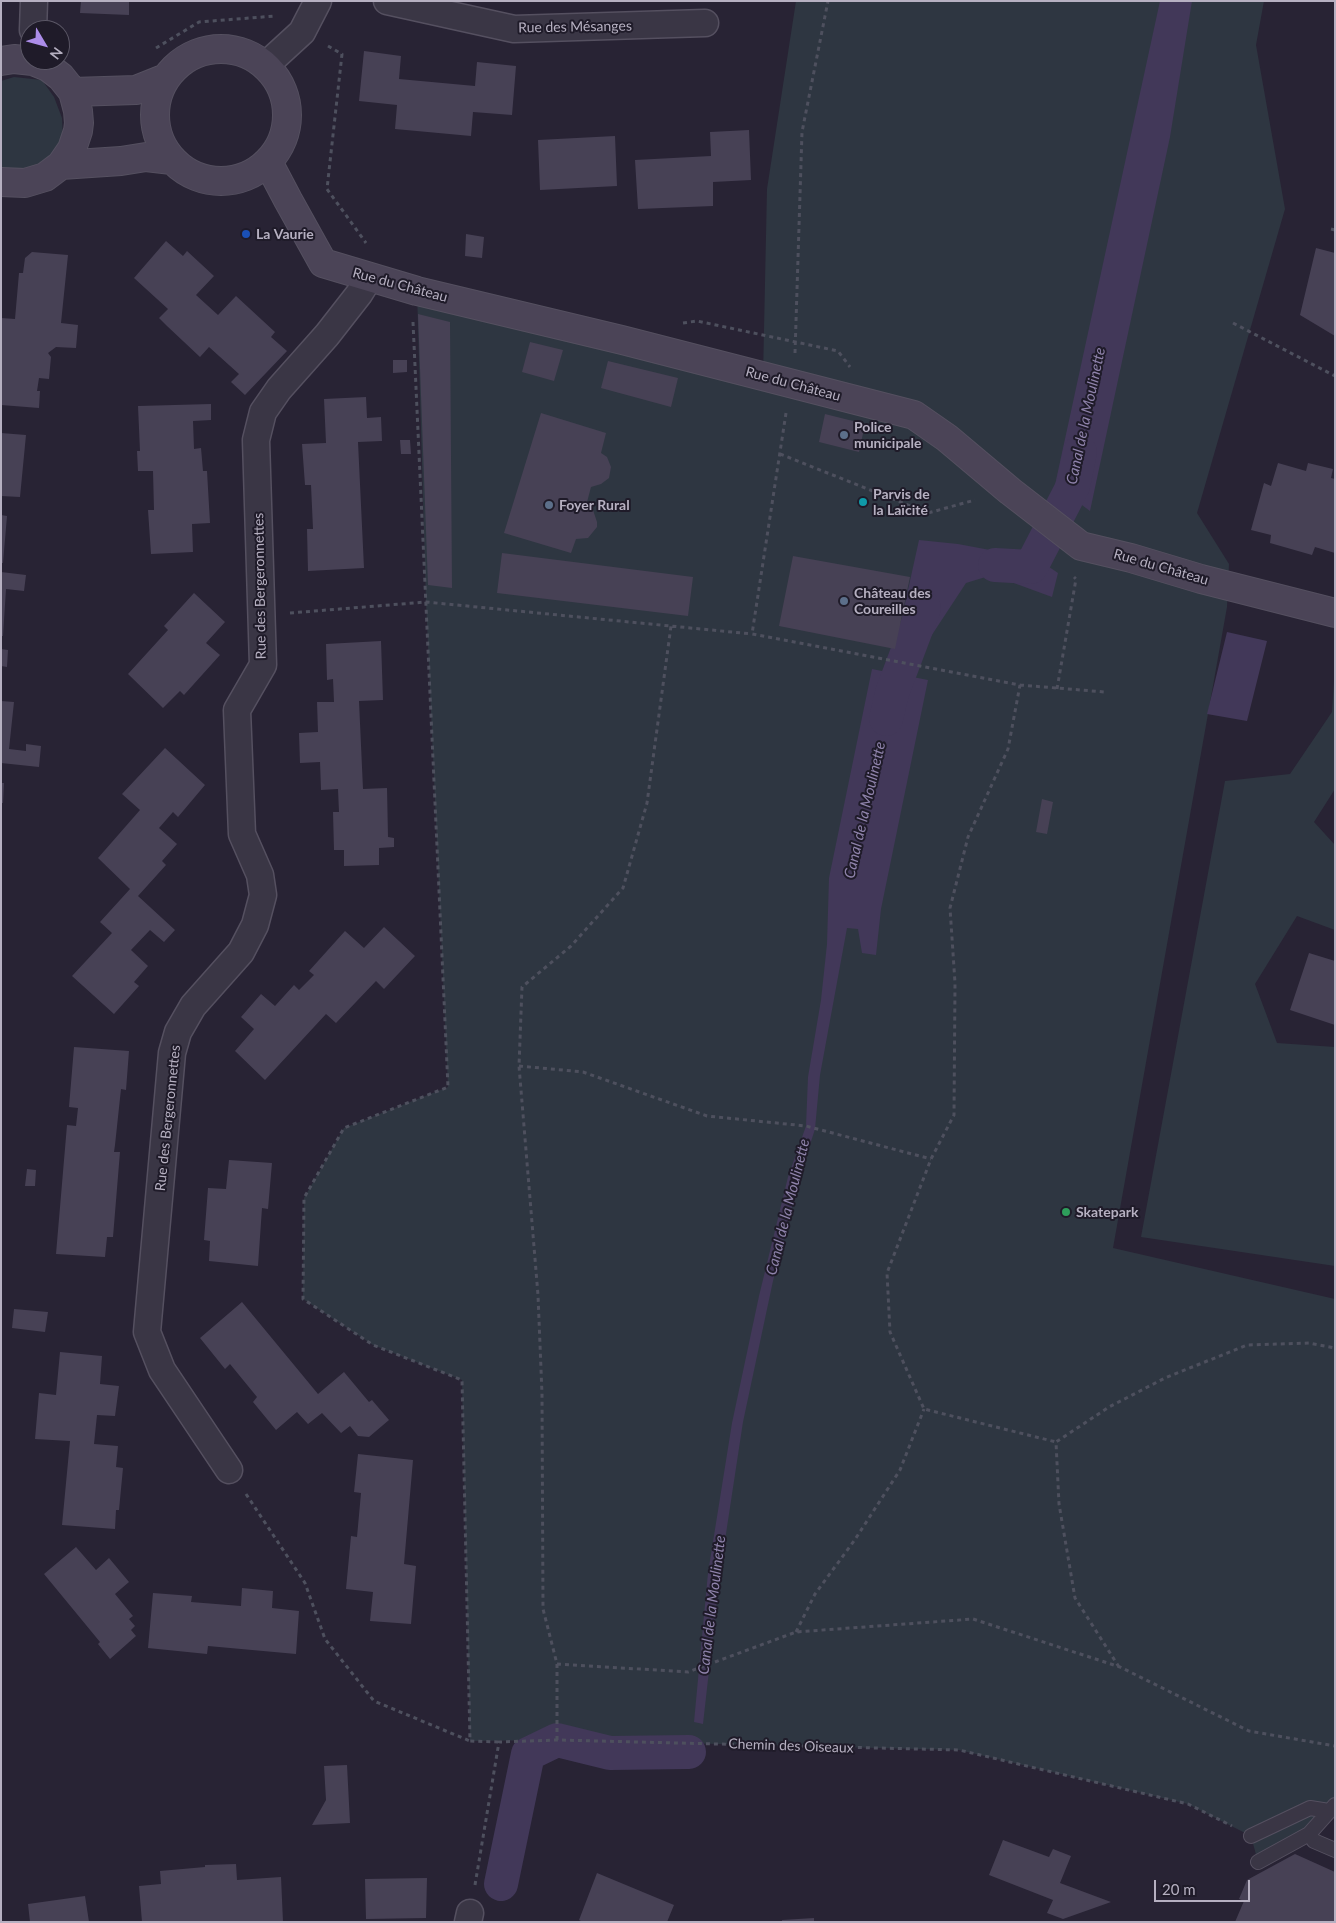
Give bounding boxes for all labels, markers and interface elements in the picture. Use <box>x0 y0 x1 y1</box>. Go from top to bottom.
street label: Rue des Mésanges <box>518 18 632 36</box>
north arrow <box>20 20 70 70</box>
text: N <box>47 44 67 63</box>
place label: La Vaurie <box>256 226 314 242</box>
marker: La Vaurie <box>240 228 252 240</box>
street label: Rue du Château <box>351 264 449 306</box>
water label: Canal de la Moulinette <box>1063 346 1109 486</box>
street label: Rue du Château <box>744 363 842 405</box>
place label: Police municipale <box>854 419 921 452</box>
marker: Police municipale <box>838 429 850 441</box>
place label: Parvis de la Laïcité <box>873 486 930 518</box>
marker: Parvis de la Laïcité <box>857 496 869 508</box>
place label: Foyer Rural <box>559 497 630 513</box>
marker: Foyer Rural <box>543 499 555 511</box>
street label: Rue des Bergeronnettes <box>250 513 270 659</box>
street label: Rue du Château <box>1112 545 1210 589</box>
place label: Château des Coureilles <box>854 585 931 618</box>
marker: Château des Coureilles <box>838 595 850 607</box>
water label: Canal de la Moulinette <box>841 740 889 880</box>
street label: Rue des Bergeronnettes <box>152 1044 184 1192</box>
water label: Canal de la Moulinette <box>762 1137 814 1277</box>
place label: Skatepark <box>1076 1204 1138 1220</box>
marker: Skatepark <box>1060 1206 1072 1218</box>
water label: Canal de la Moulinette <box>695 1535 729 1675</box>
street label: Chemin des Oiseaux <box>728 1735 854 1757</box>
scale bar <box>1156 1870 1252 1902</box>
text: 20 m <box>1162 1880 1196 1898</box>

